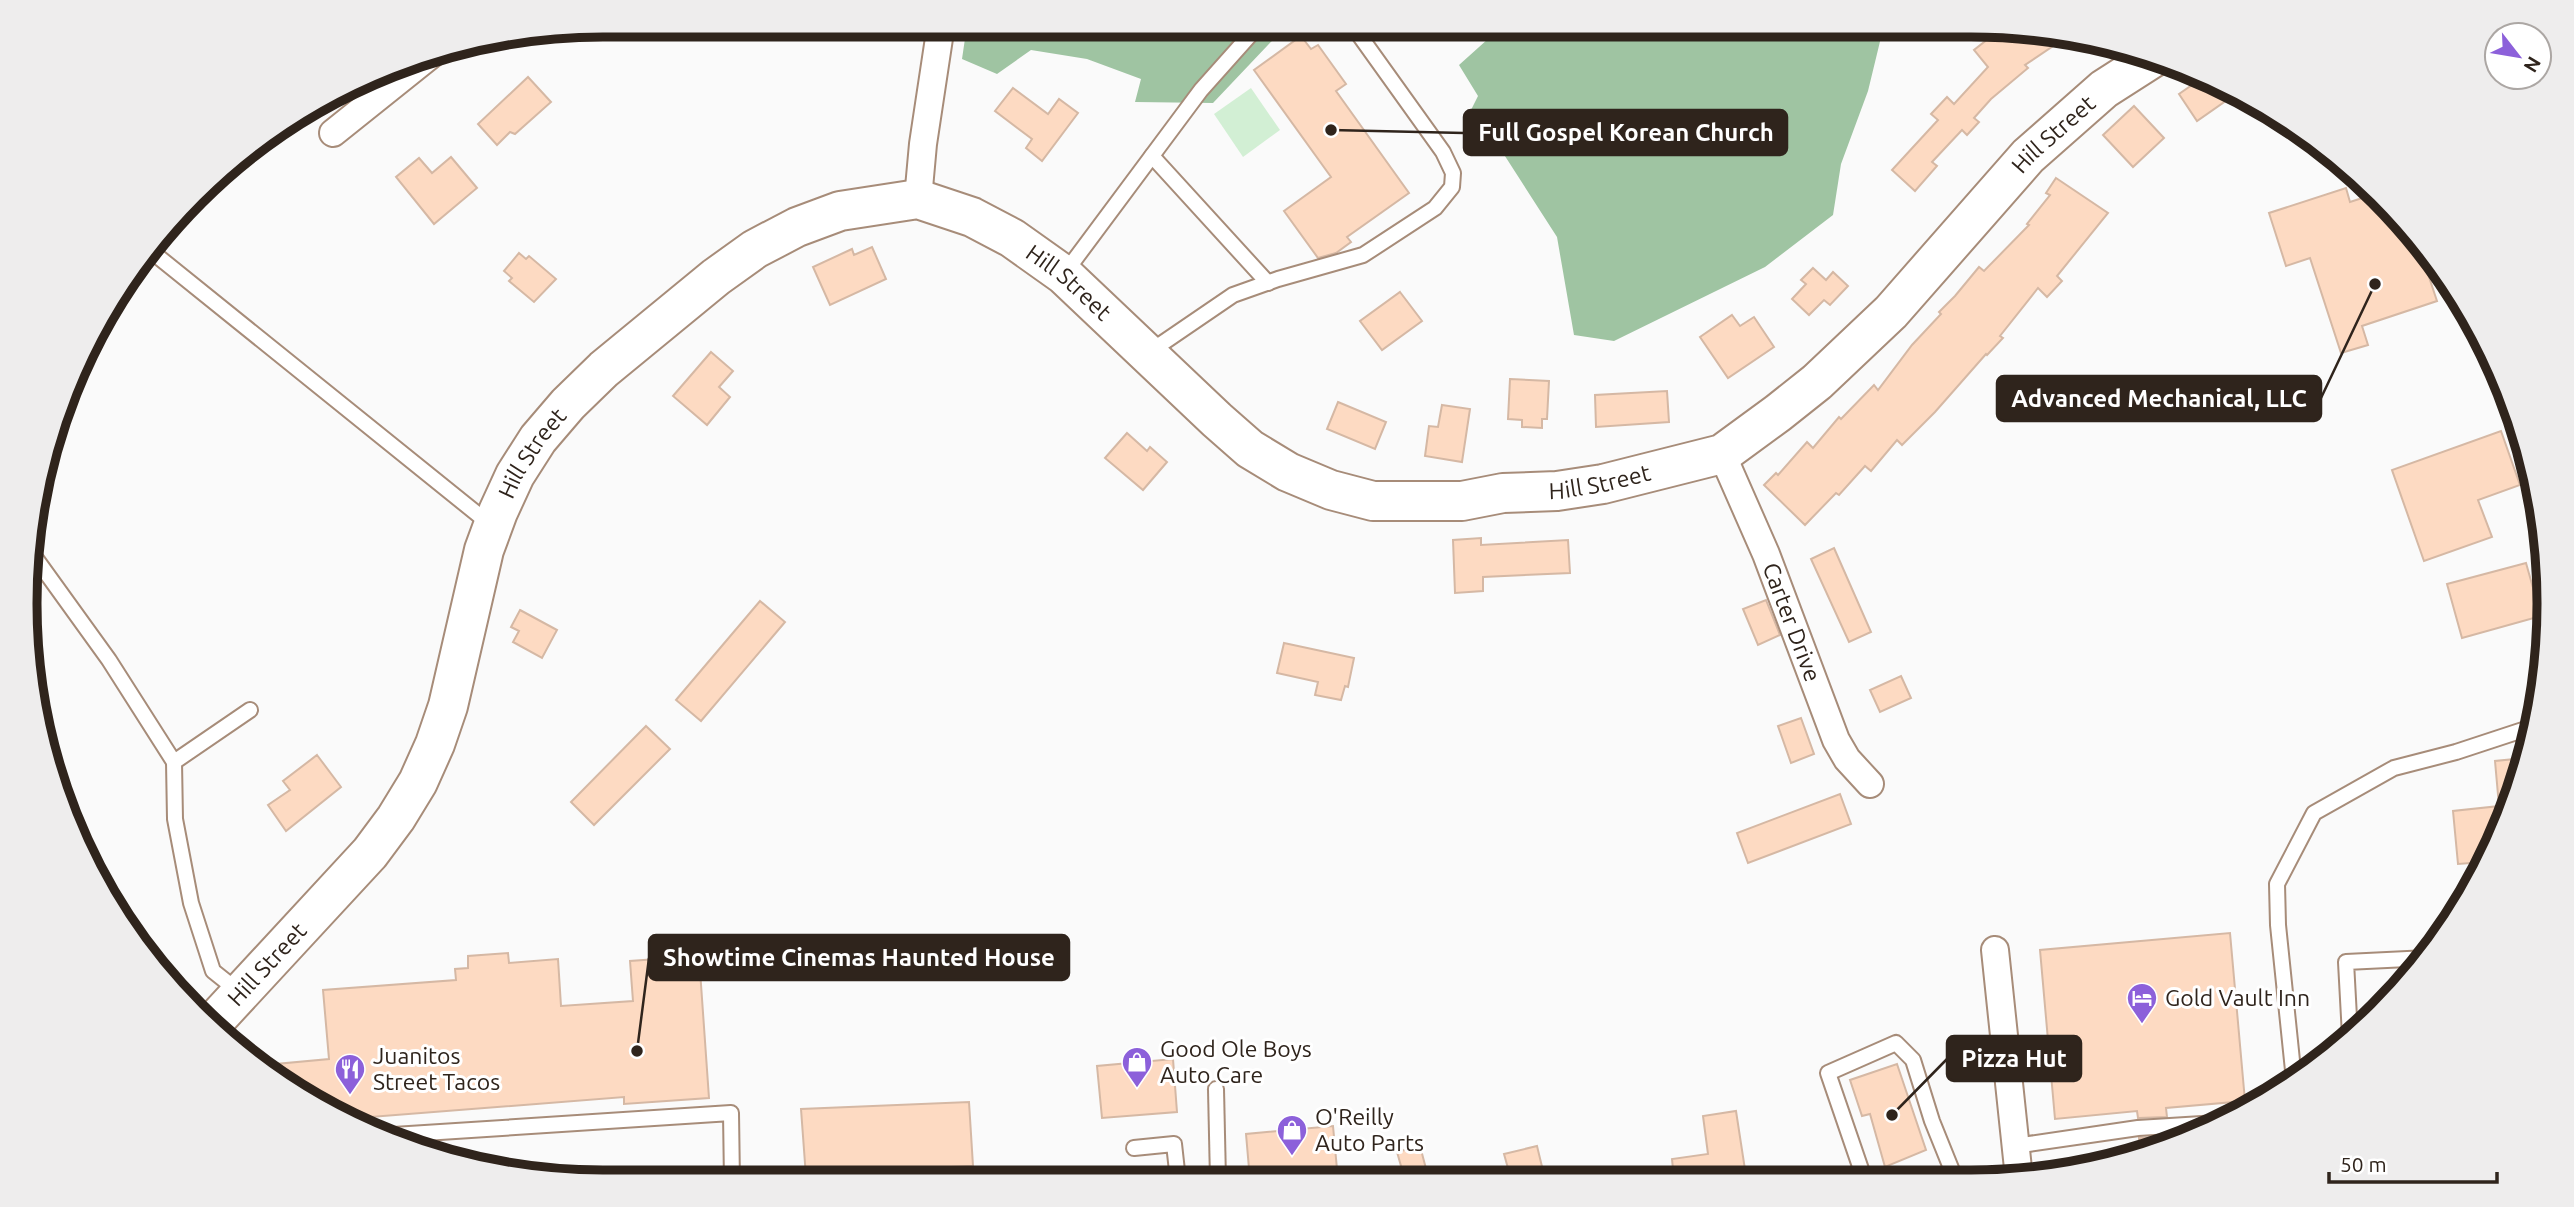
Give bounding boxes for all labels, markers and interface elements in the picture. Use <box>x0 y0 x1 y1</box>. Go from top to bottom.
north arrow <box>2483 21 2553 91</box>
text: N <box>2519 53 2546 77</box>
street label: Hill Street <box>2006 90 2100 178</box>
callout: Full Gospel Korean Church <box>1464 110 1787 155</box>
text: Full Gospel Korean Church <box>1478 119 1774 146</box>
street label: Hill Street <box>1022 239 1116 325</box>
callout: Advanced Mechanical, LLC <box>1997 376 2321 421</box>
text: Advanced Mechanical, LLC <box>2011 385 2307 412</box>
street label: Hill Street <box>493 403 571 502</box>
street label: Hill Street <box>1548 460 1653 503</box>
street label: Carter Drive <box>1758 559 1826 685</box>
street label: Hill Street <box>222 918 311 1010</box>
callout: Showtime Cinemas Haunted House <box>649 935 1069 980</box>
text: Showtime Cinemas Haunted House <box>663 944 1055 971</box>
hotel icon: Gold Vault Inn <box>2125 981 2159 1025</box>
place label: Gold Vault Inn <box>2165 985 2310 1010</box>
place label: Good Ole Boys Auto Care <box>1160 1036 1312 1087</box>
callout: Pizza Hut <box>1947 1036 2081 1081</box>
place label: Juanitos Street Tacos <box>373 1043 500 1094</box>
shop icon: Good Ole Boys Auto Care <box>1120 1045 1154 1089</box>
text: Pizza Hut <box>1961 1045 2067 1072</box>
restaurant icon: Juanitos Street Tacos <box>333 1052 367 1096</box>
place label: O'Reilly Auto Parts <box>1315 1104 1424 1155</box>
shop icon: O'Reilly Auto Parts <box>1275 1113 1309 1157</box>
scale bar <box>2329 1140 2497 1184</box>
text: 50 m <box>2340 1152 2387 1176</box>

